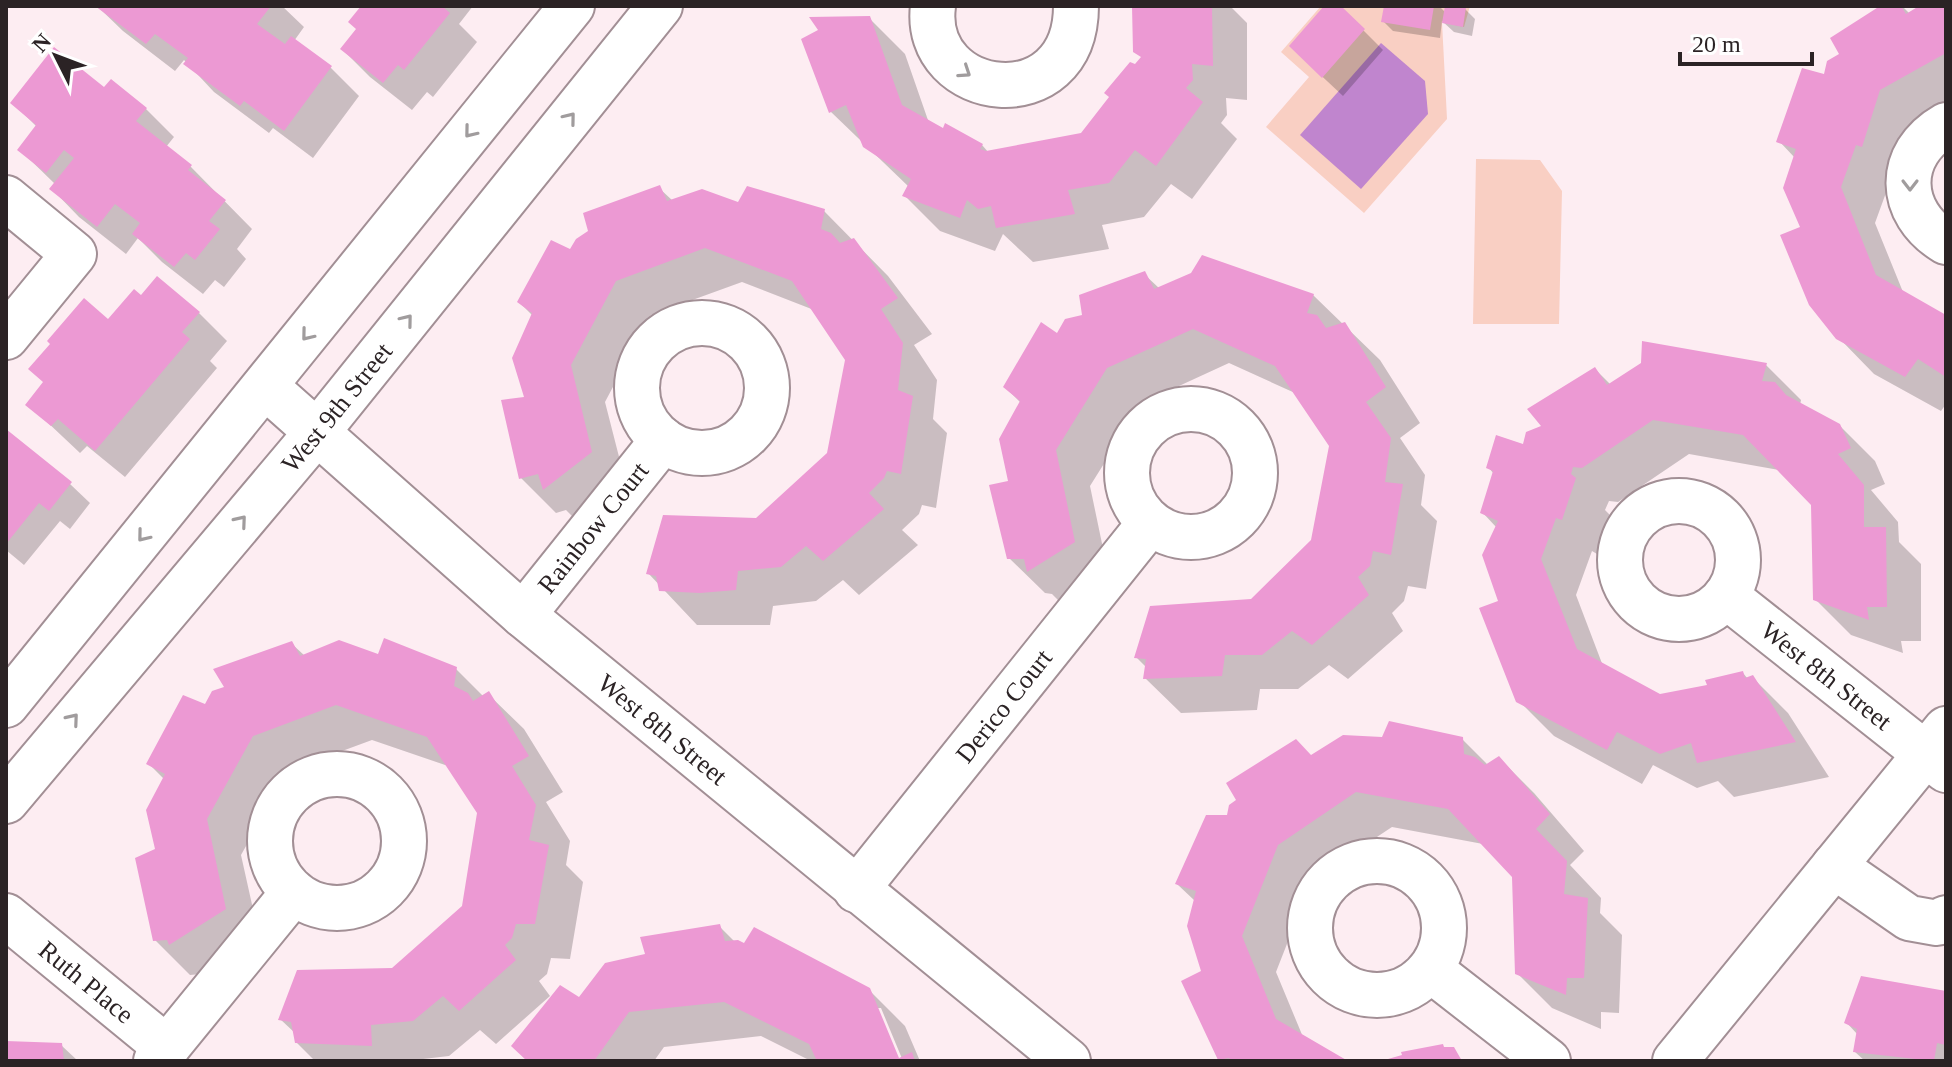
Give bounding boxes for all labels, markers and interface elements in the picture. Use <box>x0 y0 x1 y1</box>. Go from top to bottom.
north arrow <box>16 16 96 96</box>
scale bar <box>1680 16 1812 66</box>
text: N <box>27 29 56 57</box>
text: 20 m <box>1692 31 1741 57</box>
one-way arrow <box>956 62 970 77</box>
one-way arrow <box>560 112 574 127</box>
one-way arrow <box>466 123 480 138</box>
one-way arrow <box>1901 179 1919 191</box>
one-way arrow <box>397 315 412 329</box>
one-way arrow <box>303 326 317 341</box>
street label: West 9th Street <box>276 337 399 478</box>
street label: Rainbow Court <box>532 456 655 599</box>
one-way arrow <box>231 516 246 530</box>
one-way arrow <box>138 527 153 542</box>
street label: West 8th Street <box>1755 615 1898 737</box>
street label: Derico Court <box>950 643 1058 768</box>
street label: West 8th Street <box>592 668 733 791</box>
one-way arrow <box>63 714 78 729</box>
street label: Ruth Place <box>33 935 139 1029</box>

